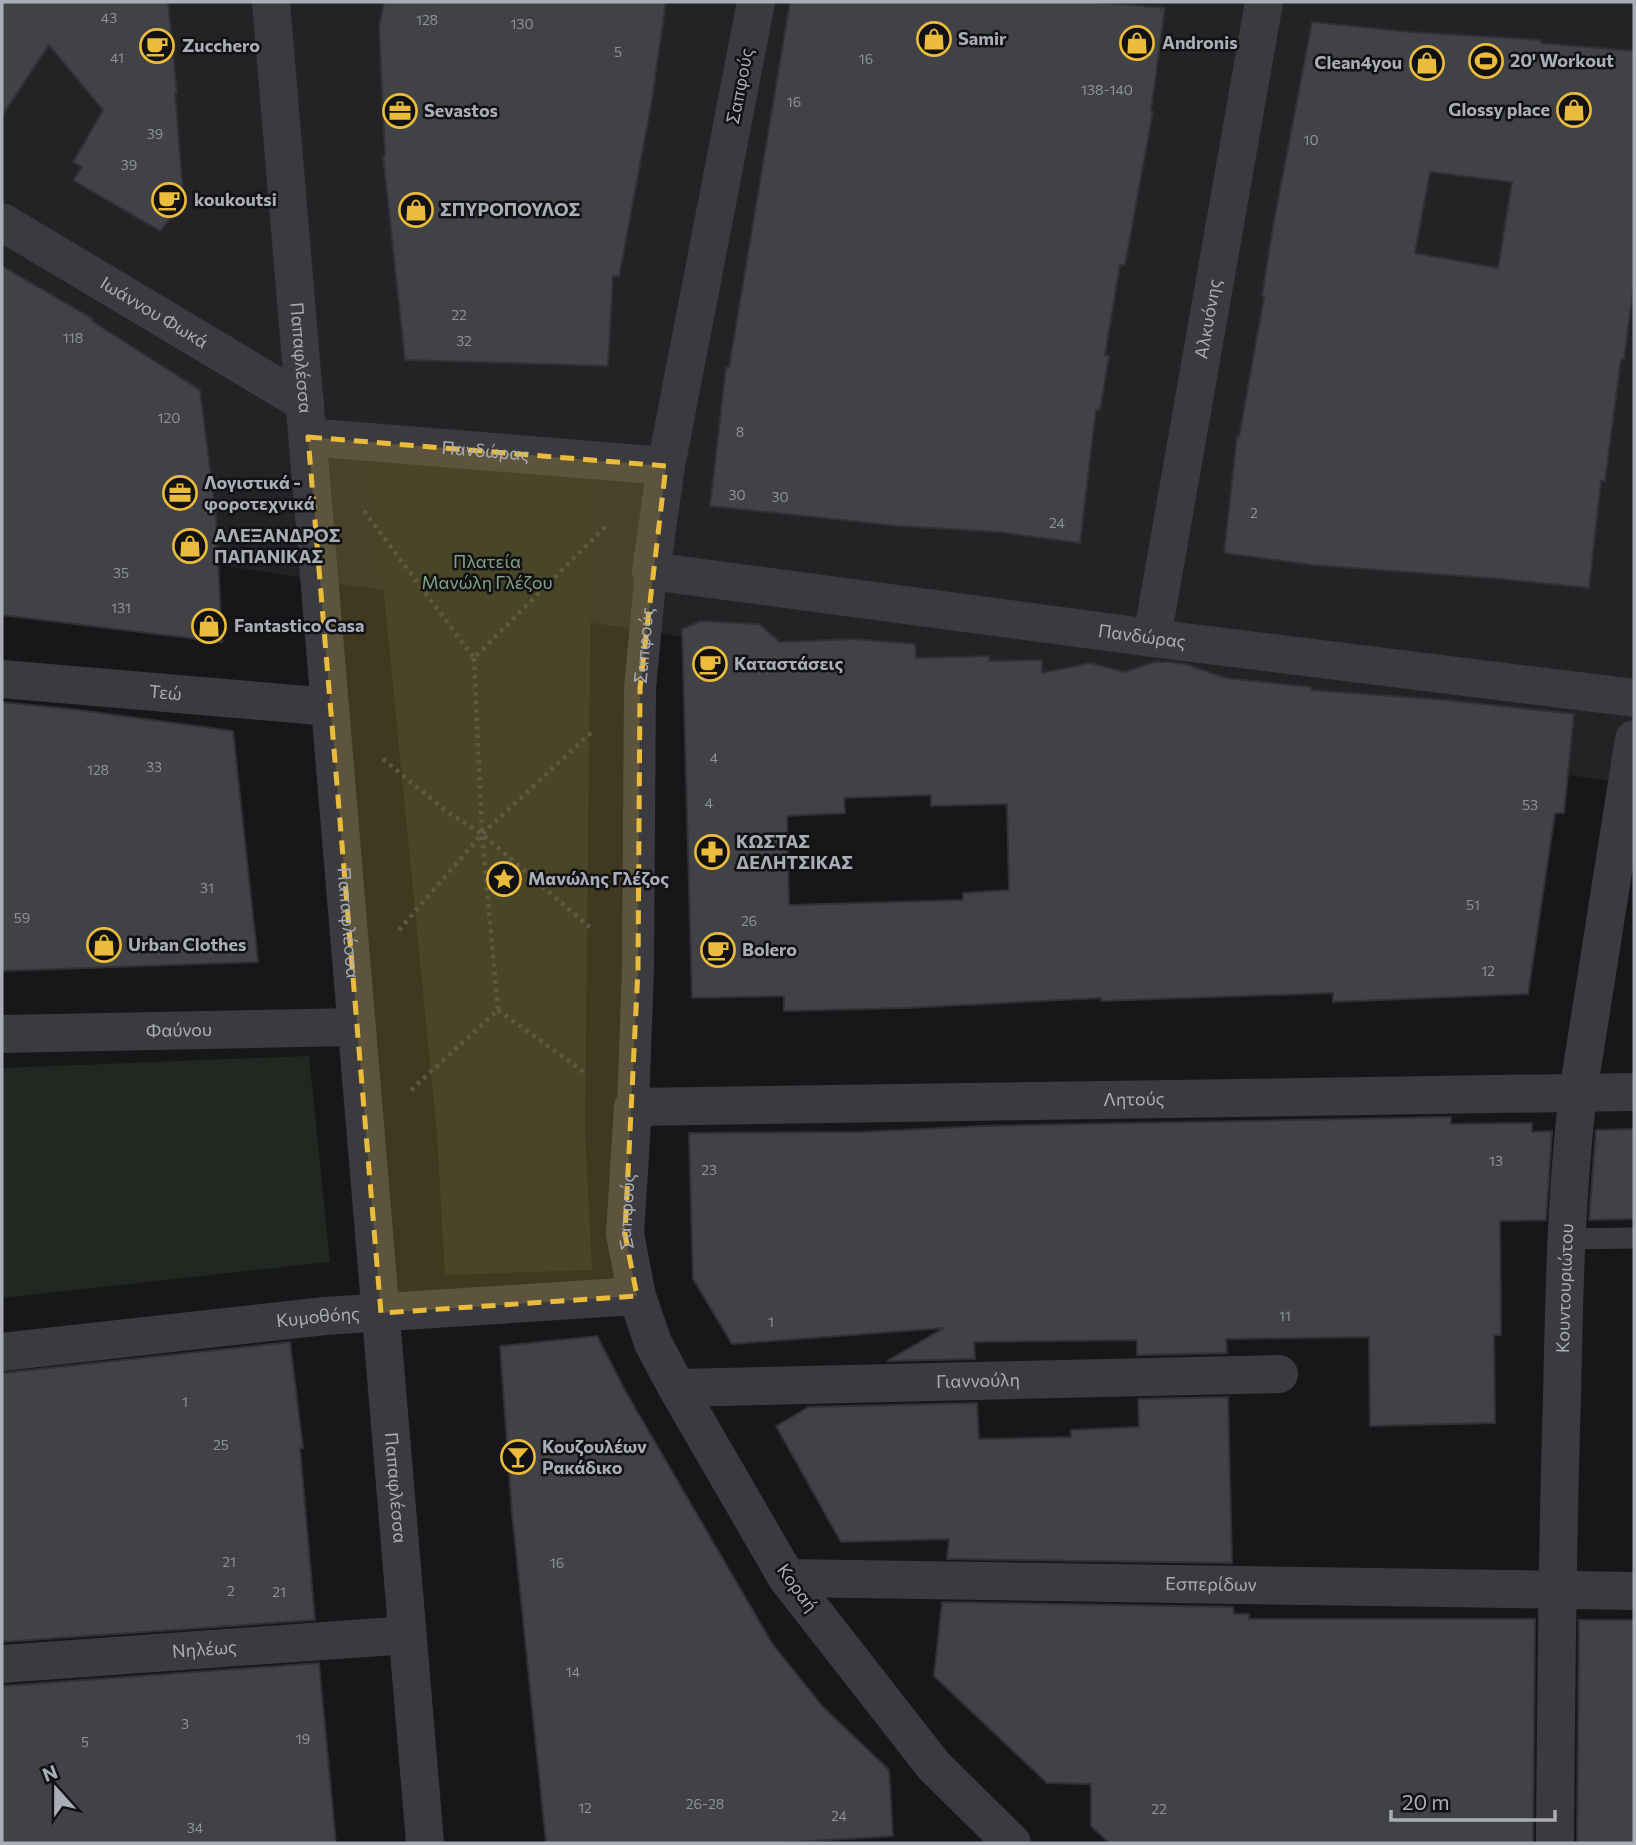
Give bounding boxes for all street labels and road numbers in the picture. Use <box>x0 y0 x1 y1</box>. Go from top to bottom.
street label: Σαπφούς <box>721 46 757 125</box>
street label: Ιωάννου Φωκά <box>97 271 212 353</box>
street label: Αλκυόνης <box>1189 277 1225 360</box>
street label: Παπαφλέσσα <box>286 301 317 414</box>
street label: Πανδώρας <box>441 436 530 465</box>
street label: Σαπφούς <box>628 606 658 684</box>
street label: Πανδώρας <box>1097 619 1187 652</box>
street label: Τεώ <box>148 680 183 704</box>
street label: Παπαφλέσσα <box>333 866 365 979</box>
street label: Φαύνου <box>146 1018 212 1041</box>
street label: Λητούς <box>1103 1087 1165 1110</box>
street label: Σαπφούς <box>613 1173 639 1252</box>
street label: Κουντουριώτου <box>1551 1223 1577 1353</box>
street label: Κυμοθόης <box>275 1302 361 1331</box>
street label: Γιαννούλη <box>936 1368 1020 1392</box>
street label: Παπαφλέσσα <box>381 1431 412 1544</box>
street label: Κοραή <box>773 1559 823 1616</box>
street label: Εσπερίδων <box>1165 1572 1257 1595</box>
street label: Νηλέως <box>171 1635 238 1662</box>

